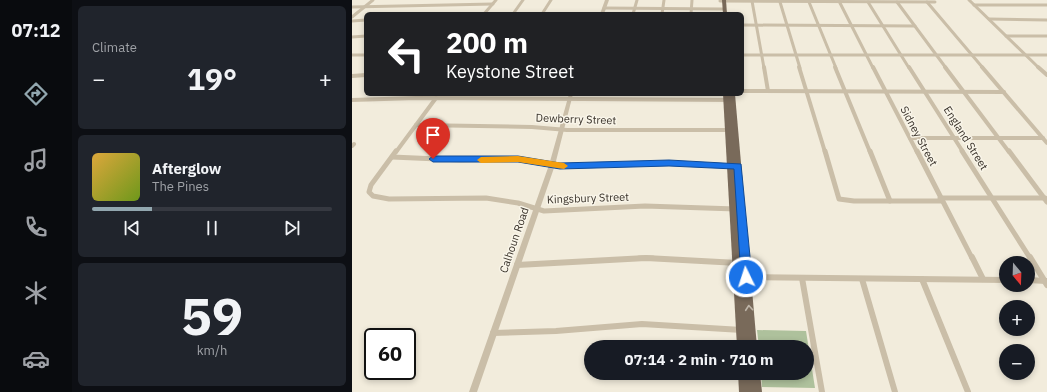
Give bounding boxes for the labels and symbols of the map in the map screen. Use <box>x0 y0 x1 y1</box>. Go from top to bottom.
street label: England Street <box>941 103 991 173</box>
street label: Sidney Street <box>897 104 941 169</box>
street label: Dewberry Street <box>535 111 617 127</box>
pin <box>416 118 450 159</box>
street label: Kingsbury Street <box>547 190 629 206</box>
street label: Calhoun Road <box>496 205 532 275</box>
position arrow <box>725 256 767 298</box>
north arrow <box>999 256 1035 292</box>
one-way arrow <box>744 305 753 311</box>
speed limit sign: 60 <box>364 328 416 380</box>

